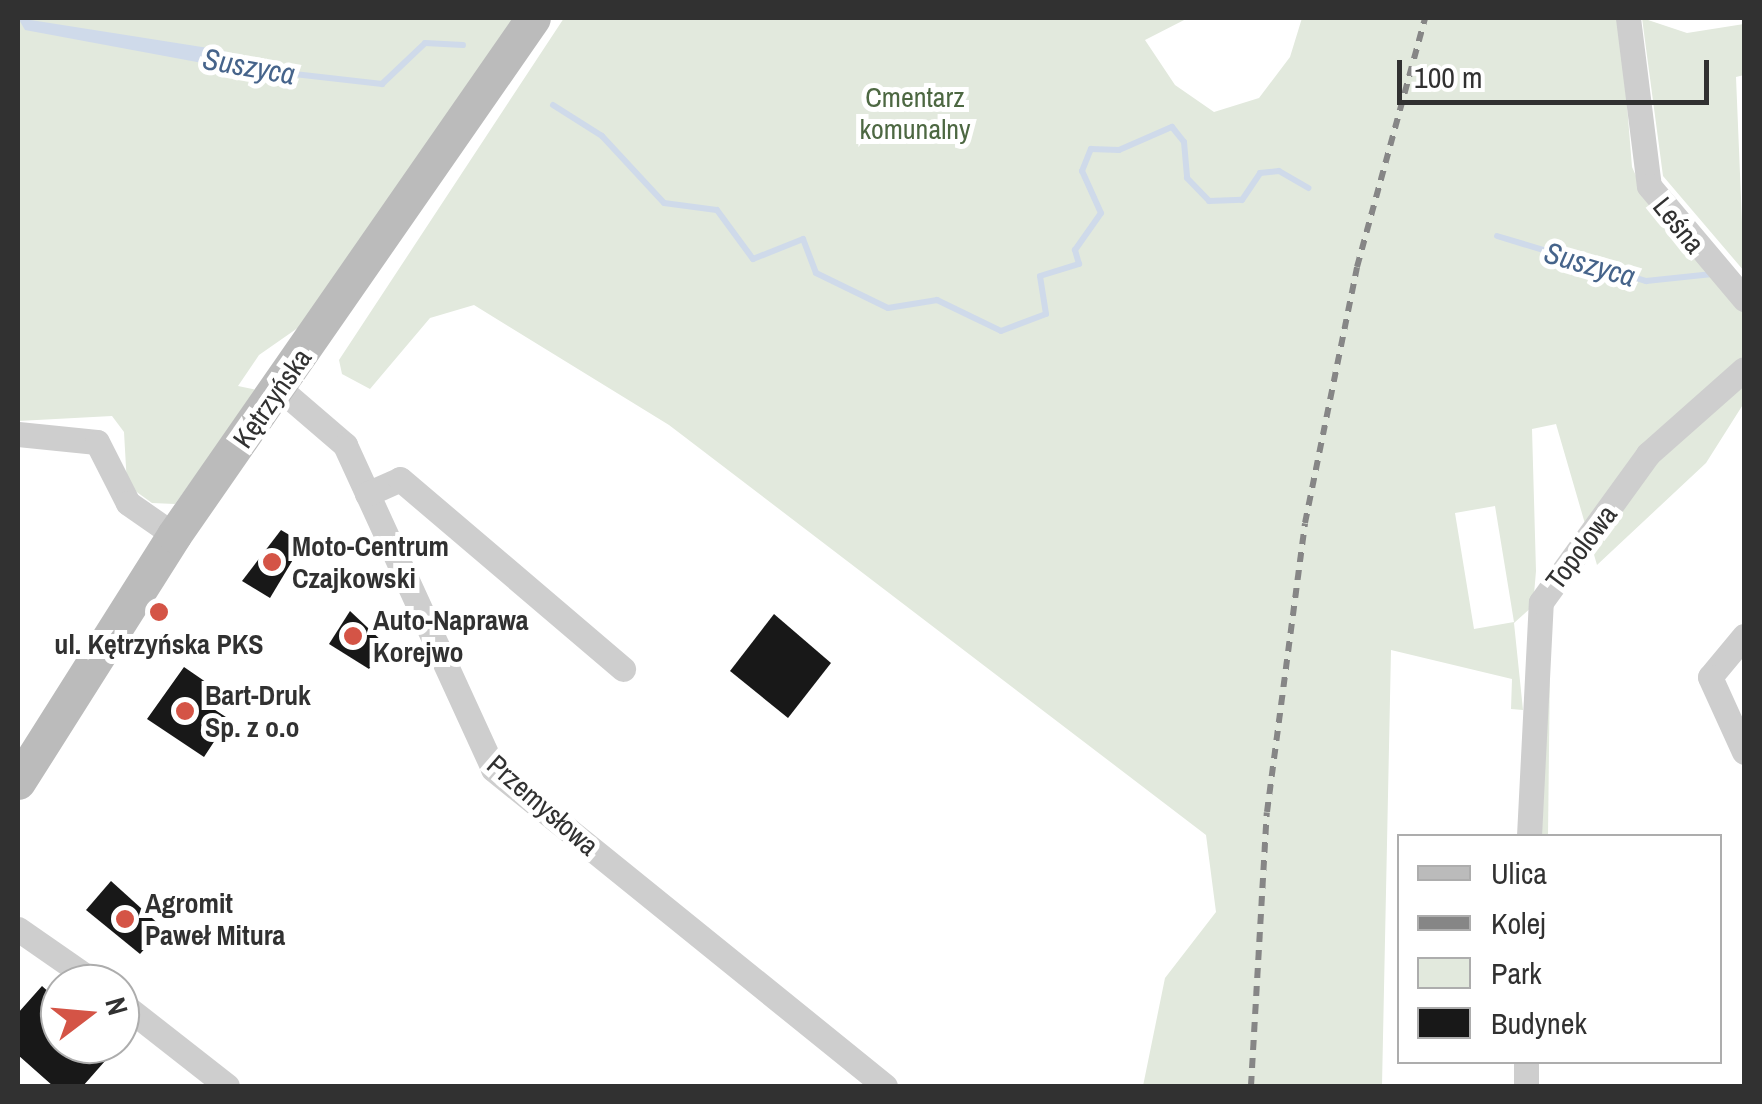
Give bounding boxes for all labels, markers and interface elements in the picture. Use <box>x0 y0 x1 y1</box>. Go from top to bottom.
water label: Suszyca <box>200 40 298 92</box>
scale bar <box>1402 40 1714 102</box>
text: 100 m <box>1414 57 1482 97</box>
park label: Cmentarz komunalny <box>859 80 971 146</box>
street label: Leśna <box>1646 190 1712 260</box>
water label: Suszyca <box>1540 234 1640 294</box>
street label: Kętrzyńska <box>226 342 318 454</box>
street label: Topolowa <box>1538 498 1624 596</box>
place label: Moto-Centrum Czajkowski <box>292 529 449 595</box>
marker: Moto-Centrum Czajkowski <box>261 551 283 573</box>
marker: ul. Kętrzyńska PKS <box>148 601 170 623</box>
place label: Auto-Naprawa Korejwo <box>373 603 529 669</box>
marker: Auto-Naprawa Korejwo <box>342 625 364 647</box>
place label: ul. Kętrzyńska PKS <box>54 627 264 661</box>
place label: Bart-Druk Sp. z o.o <box>205 678 311 744</box>
marker: Bart-Druk Sp. z o.o <box>174 700 196 722</box>
street label: Przemysłowa <box>480 748 606 862</box>
legend <box>1397 834 1722 1064</box>
text: Ulica <box>1491 853 1547 893</box>
place label: Agromit Paweł Mitura <box>145 886 285 952</box>
text: Kolej <box>1491 903 1546 943</box>
marker: Agromit Paweł Mitura <box>114 908 136 930</box>
text: Park <box>1491 953 1542 993</box>
north arrow <box>40 964 140 1064</box>
text: N <box>96 993 137 1019</box>
text: Budynek <box>1491 1003 1587 1043</box>

